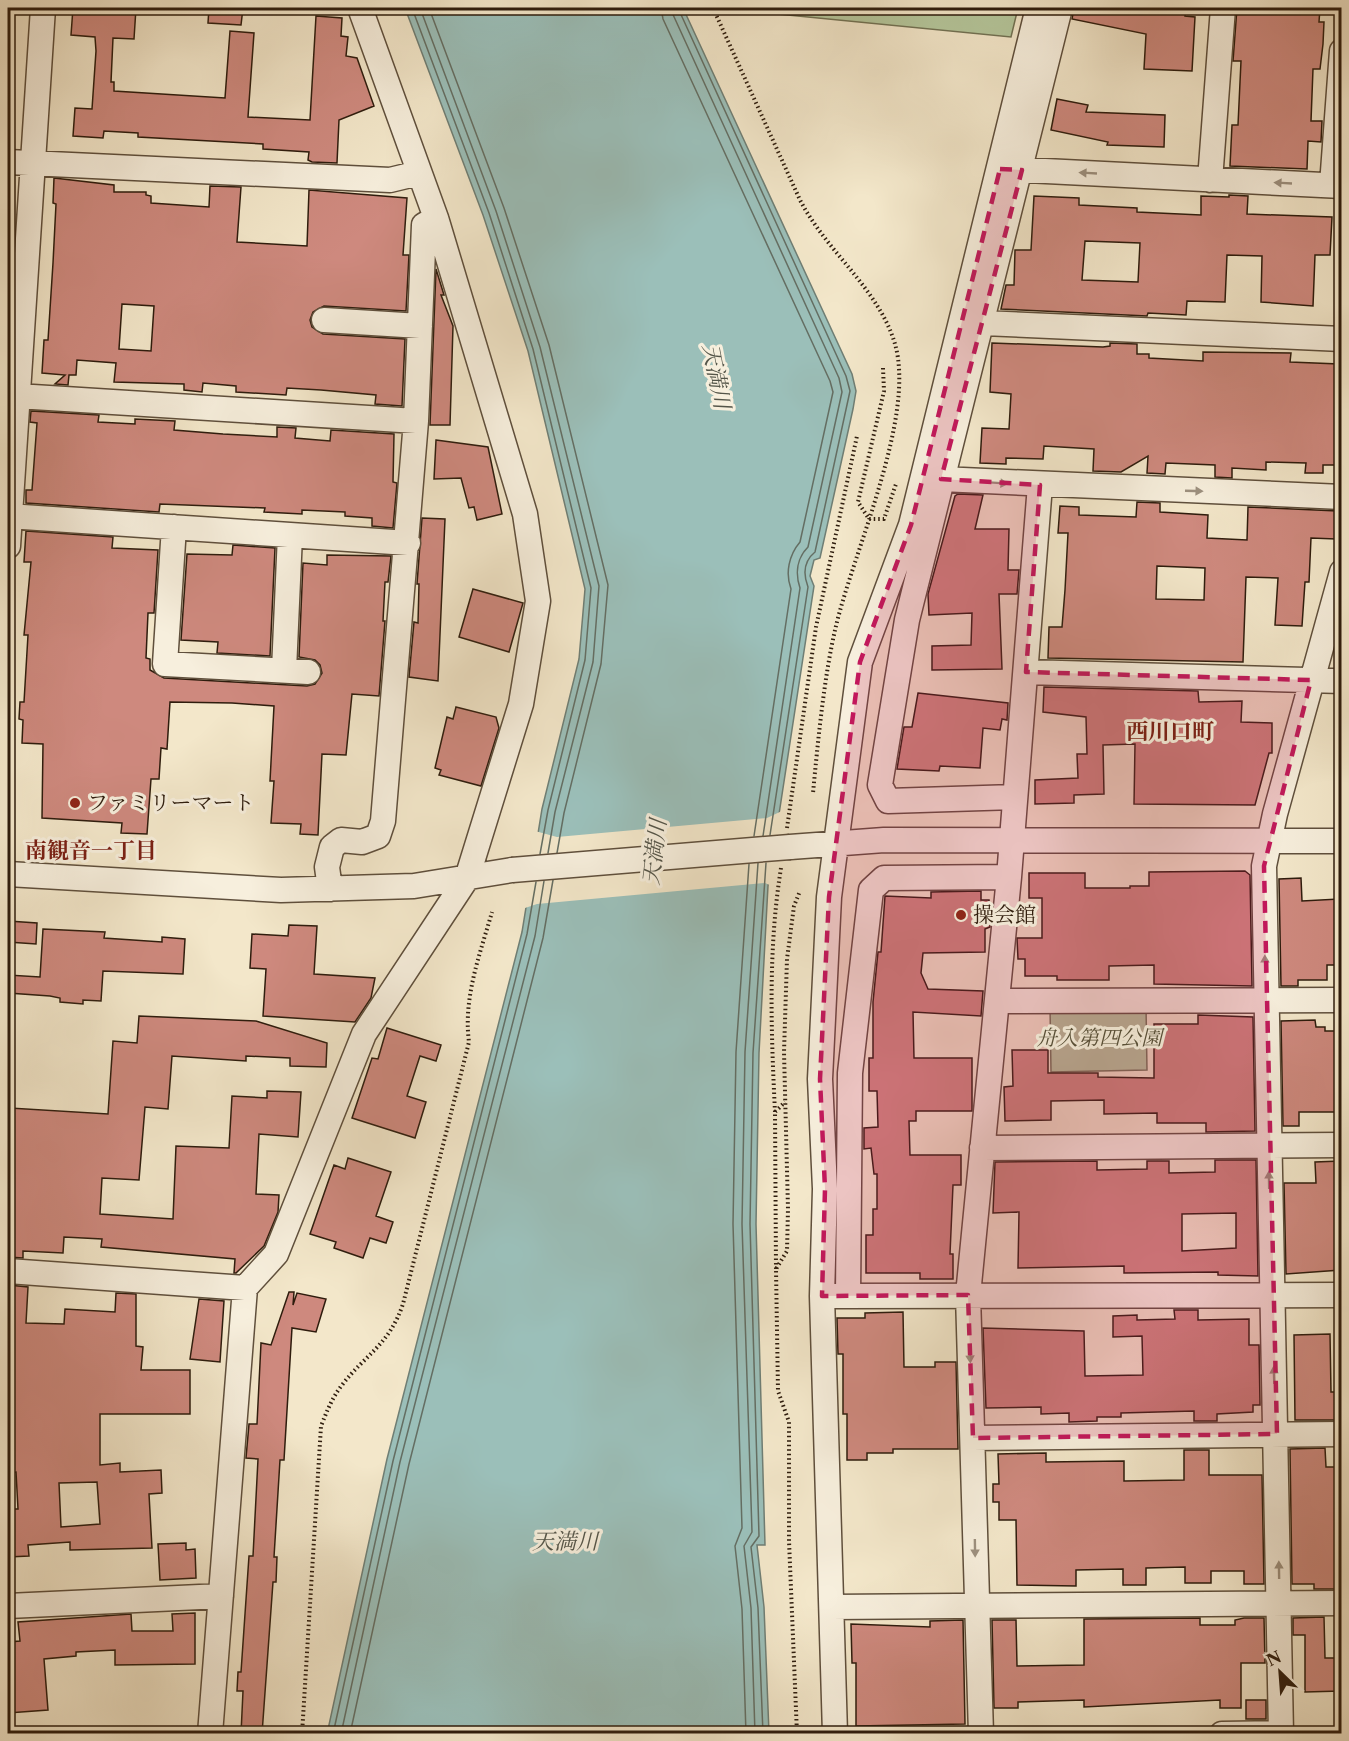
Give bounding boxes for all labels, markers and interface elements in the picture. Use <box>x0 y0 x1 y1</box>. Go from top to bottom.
one-way arrow <box>1079 169 1098 178</box>
one-way arrow <box>1274 179 1293 188</box>
water label: 天満川 <box>697 341 736 413</box>
one-way arrow <box>990 478 1009 487</box>
one-way arrow <box>1185 487 1204 496</box>
district label: 西川口町 <box>1126 718 1214 745</box>
place label: ファミリーマート <box>87 790 255 815</box>
marker: ファミリーマート <box>68 796 82 810</box>
water label: 天満川 <box>637 816 672 886</box>
district label: 南観音一丁目 <box>25 837 157 864</box>
place label: 操会館 <box>973 902 1036 927</box>
marker: 操会館 <box>954 908 968 922</box>
one-way arrow <box>1261 955 1270 974</box>
park label: 舟入第四公園 <box>1036 1025 1165 1050</box>
one-way arrow <box>1265 1171 1274 1190</box>
one-way arrow <box>966 1344 975 1363</box>
one-way arrow <box>1270 1366 1279 1385</box>
water label: 天満川 <box>532 1528 600 1555</box>
one-way arrow <box>971 1539 980 1558</box>
one-way arrow <box>1274 1561 1284 1580</box>
north arrow <box>1250 1642 1310 1702</box>
text: N <box>1263 1646 1284 1670</box>

